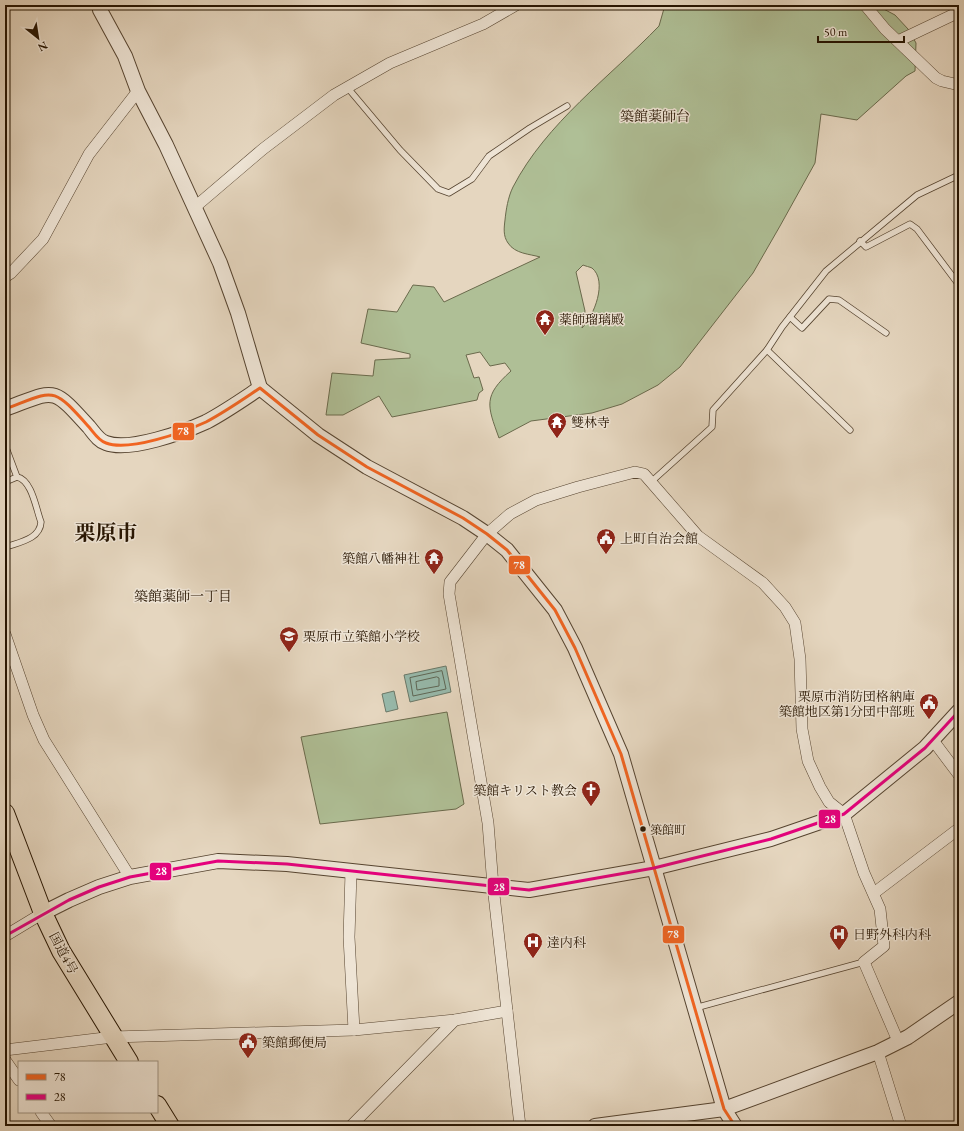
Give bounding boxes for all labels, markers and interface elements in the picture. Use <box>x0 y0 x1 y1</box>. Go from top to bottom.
north arrow <box>18 18 58 58</box>
scale bar <box>818 18 904 44</box>
text: 50 m <box>824 24 848 40</box>
text: N <box>36 38 50 55</box>
district label: 築館薬師台 <box>620 107 690 125</box>
temple icon: 薬師瑠璃殿 <box>534 308 556 336</box>
place label: 薬師瑠璃殿 <box>559 311 624 328</box>
temple icon: 雙林寺 <box>546 411 568 439</box>
place label: 雙林寺 <box>571 414 610 431</box>
line badge: 78 <box>172 422 195 441</box>
text: 78 <box>177 424 189 438</box>
district label: 栗原市 <box>75 519 138 546</box>
public building icon: 上町自治会館 <box>595 527 617 555</box>
place label: 上町自治会館 <box>620 530 698 547</box>
temple icon: 築館八幡神社 <box>423 547 445 575</box>
place label: 築館八幡神社 <box>342 550 420 567</box>
line badge: 78 <box>508 555 531 575</box>
text: 78 <box>513 558 525 572</box>
district label: 築館薬師一丁目 <box>134 587 232 605</box>
school or university icon: 栗原市立築館小学校 <box>278 625 300 653</box>
place label: 栗原市立築館小学校 <box>303 628 420 645</box>
place label: 栗原市消防団格納庫 築館地区第1分団中部班 <box>779 688 915 720</box>
public building icon: 栗原市消防団格納庫 築館地区第1分団中部班 <box>918 692 940 720</box>
church icon: 築館キリスト教会 <box>580 779 602 807</box>
place label: 築館キリスト教会 <box>473 782 577 799</box>
line badge: 28 <box>818 809 841 829</box>
text: 28 <box>824 812 836 826</box>
place label: 築館町 <box>650 822 686 838</box>
marker: 築館町 <box>638 824 648 834</box>
line badge: 28 <box>149 862 172 881</box>
text: 28 <box>155 864 167 878</box>
line badge: 28 <box>487 877 510 896</box>
text: 28 <box>493 880 505 894</box>
hospital icon: 日野外科内科 <box>828 923 850 951</box>
line badge: 78 <box>662 925 685 944</box>
place label: 日野外科内科 <box>853 926 931 943</box>
text: 78 <box>667 927 679 941</box>
street label: 国道4号 <box>45 929 82 977</box>
hospital icon: 達内科 <box>522 931 544 959</box>
place label: 達内科 <box>547 934 586 951</box>
public building icon: 築館郵便局 <box>237 1031 259 1059</box>
place label: 築館郵便局 <box>262 1034 327 1051</box>
legend <box>18 1061 158 1113</box>
text: 78 <box>54 1069 66 1085</box>
text: 28 <box>54 1089 66 1105</box>

